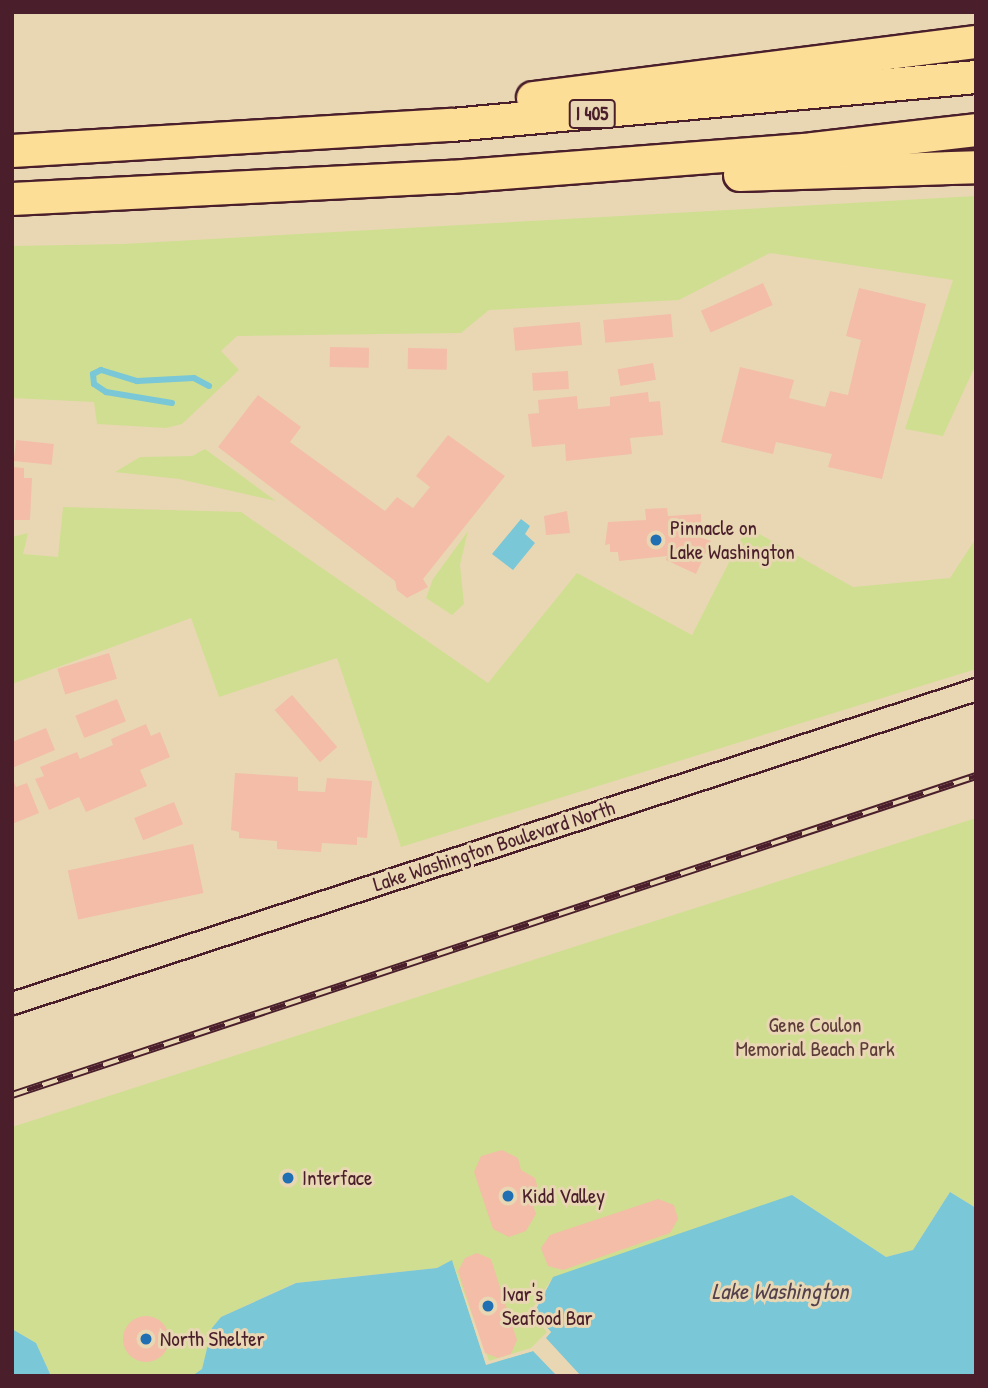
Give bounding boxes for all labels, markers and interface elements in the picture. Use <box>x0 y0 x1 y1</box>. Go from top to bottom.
road number: I 405 <box>568 98 616 130</box>
place label: Pinnacle on Lake Washington <box>670 515 795 565</box>
marker: Pinnacle on Lake Washington <box>648 532 664 548</box>
street label: Lake Washington Boulevard North <box>370 795 618 897</box>
park label: Gene Coulon Memorial Beach Park <box>735 1012 895 1062</box>
place label: Interface <box>302 1165 372 1191</box>
marker: Interface <box>280 1170 296 1186</box>
place label: Kidd Valley <box>522 1183 605 1209</box>
marker: Kidd Valley <box>500 1188 516 1204</box>
water label: Lake Washington <box>712 1277 848 1305</box>
place label: Ivar's Seafood Bar <box>502 1281 593 1331</box>
marker: Ivar's Seafood Bar <box>480 1298 496 1314</box>
place label: North Shelter <box>160 1326 265 1352</box>
marker: North Shelter <box>138 1331 154 1347</box>

